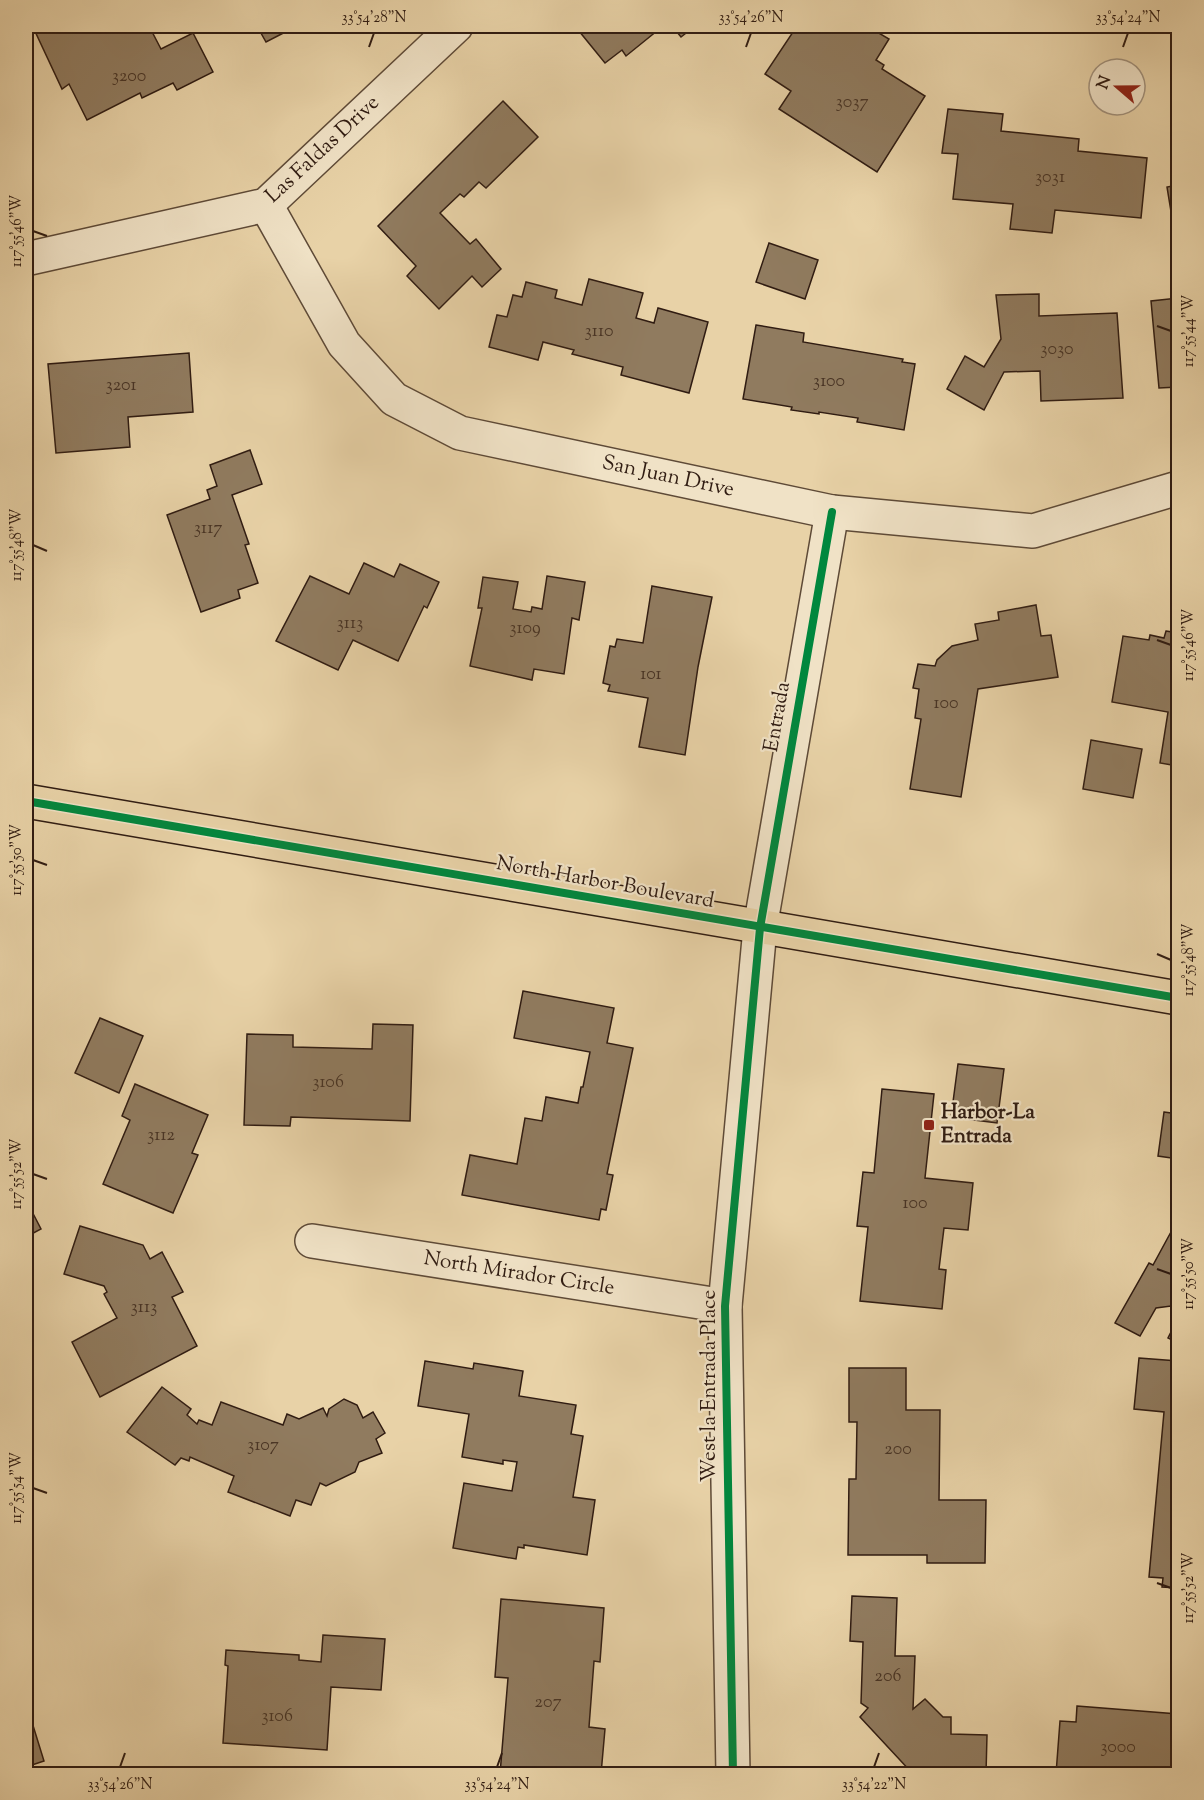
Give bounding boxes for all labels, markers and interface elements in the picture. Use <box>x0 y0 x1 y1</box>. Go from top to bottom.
text: 33°54'28"N <box>341 8 407 29</box>
text: 33°54'26"N <box>718 8 784 29</box>
text: 33°54'24"N <box>1095 8 1161 29</box>
north arrow <box>1087 57 1147 117</box>
house number: 3200 <box>112 64 146 90</box>
text: N <box>1092 73 1118 93</box>
street label: Las Faldas Drive <box>259 89 387 211</box>
house number: 3037 <box>836 90 868 116</box>
house number: 3031 <box>1035 165 1065 191</box>
text: 117°55'46"W <box>7 194 28 267</box>
text: 117°55'44"W <box>1179 294 1200 367</box>
house number: 3110 <box>585 319 613 345</box>
house number: 3030 <box>1040 337 1074 363</box>
house number: 3100 <box>813 369 845 395</box>
house number: 3201 <box>105 373 137 399</box>
street label: San Juan Drive <box>599 448 737 506</box>
text: 117°55'48"W <box>7 508 28 581</box>
house number: 3117 <box>194 516 222 542</box>
text: 117°55'46"W <box>1179 608 1200 681</box>
house number: 3113 <box>337 611 363 637</box>
house number: 3109 <box>509 616 541 642</box>
house number: 101 <box>640 662 662 688</box>
street label: Entrada <box>757 679 799 755</box>
house number: 100 <box>934 691 958 717</box>
text: 117°55'50"W <box>7 824 28 896</box>
street label: North Harbor Boulevard <box>494 849 716 917</box>
text: 117°55'48"W <box>1179 923 1200 996</box>
house number: 3106 <box>312 1070 344 1096</box>
place label: Harbor-La Entrada <box>941 1098 1035 1152</box>
marker: Harbor-La Entrada <box>922 1118 936 1132</box>
house number: 3112 <box>147 1123 176 1149</box>
text: 117°55'52"W <box>7 1138 28 1209</box>
house number: 100 <box>903 1191 927 1217</box>
text: 117°55'50"W <box>1179 1238 1200 1310</box>
street label: North Mirador Circle <box>421 1244 617 1304</box>
street label: West la Entrada Place <box>695 1290 725 1482</box>
house number: 3113 <box>131 1295 157 1321</box>
house number: 3107 <box>247 1433 279 1459</box>
house number: 200 <box>884 1437 912 1463</box>
text: 117°55'54"W <box>7 1452 28 1524</box>
text: 117°55'52"W <box>1179 1552 1200 1623</box>
house number: 206 <box>875 1664 901 1690</box>
house number: 207 <box>535 1690 561 1716</box>
house number: 3106 <box>261 1704 293 1730</box>
house number: 3000 <box>1100 1735 1136 1761</box>
text: 33°54'26"N <box>87 1775 153 1796</box>
text: 33°54'24"N <box>464 1775 530 1796</box>
text: 33°54'22"N <box>842 1775 906 1796</box>

